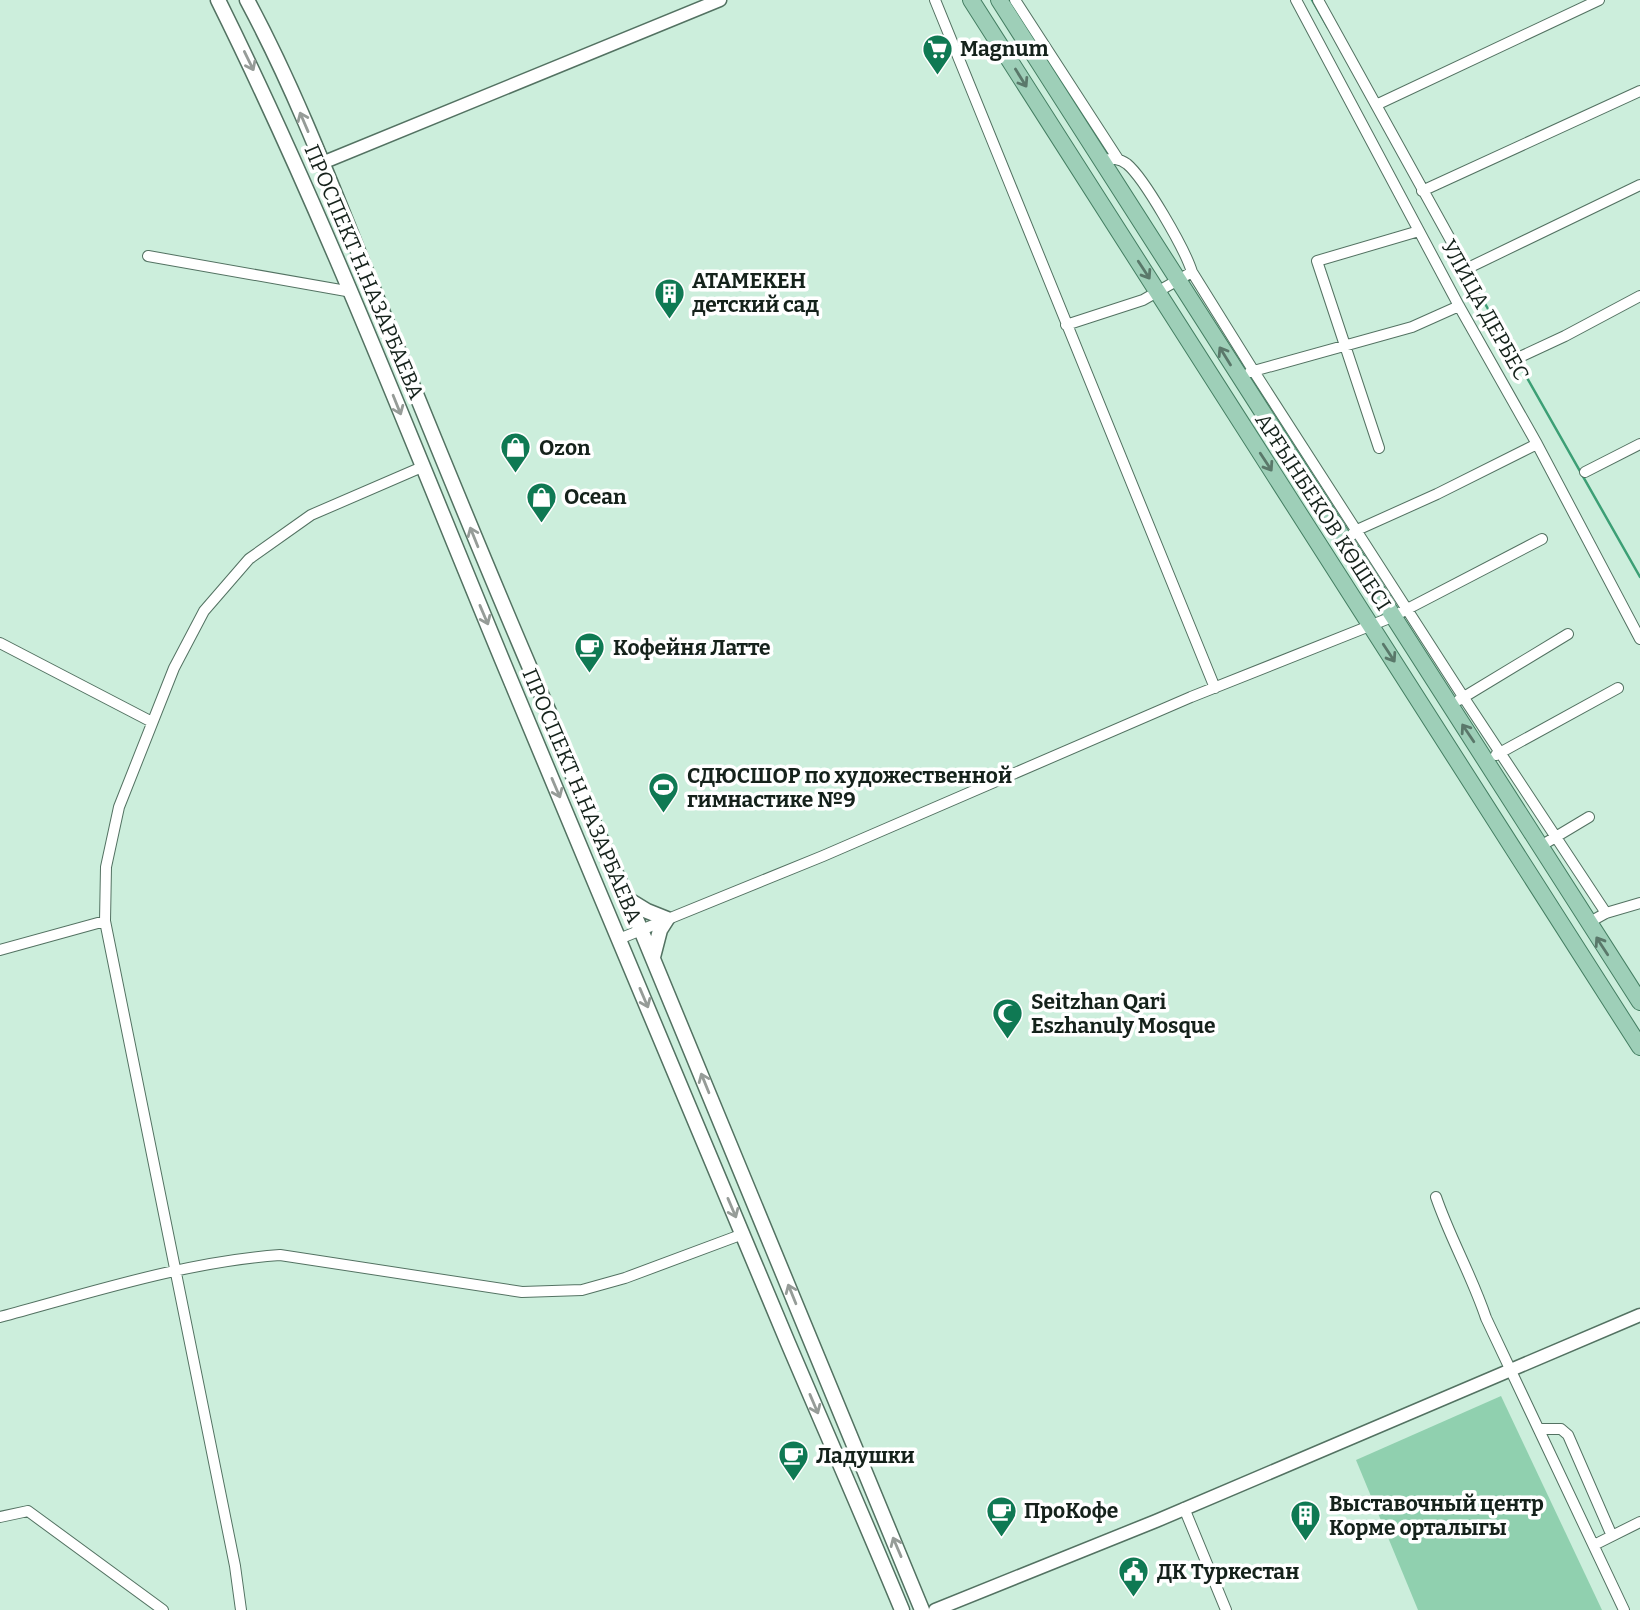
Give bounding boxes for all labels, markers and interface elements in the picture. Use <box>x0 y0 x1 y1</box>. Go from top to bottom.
supermarket icon: Magnum <box>920 32 954 76</box>
place label: Magnum <box>960 36 1049 62</box>
one-way arrow <box>243 50 256 71</box>
one-way arrow <box>1015 68 1029 88</box>
one-way arrow <box>297 112 310 133</box>
street label: ПРОСПЕКТ Н.НАЗАРБАЕВА <box>298 141 430 403</box>
street label: УЛИЦА ДЕРБЕС <box>1436 235 1534 385</box>
one-way arrow <box>1136 260 1151 279</box>
place label: АТАМЕКЕН детский сад <box>692 268 820 318</box>
building icon: АТАМЕКЕН детский сад <box>652 276 686 320</box>
one-way arrow <box>1218 347 1233 366</box>
one-way arrow <box>392 393 405 415</box>
street label: АРҒЫНБЕКОВ КӨШЕСІ <box>1249 408 1397 616</box>
shop icon: Ozon <box>499 431 533 475</box>
place label: Ozon <box>539 435 591 461</box>
one-way arrow <box>1260 451 1274 471</box>
shop icon: Ocean <box>524 480 558 524</box>
place label: Ocean <box>564 484 627 510</box>
one-way arrow <box>467 526 480 548</box>
one-way arrow <box>478 604 491 625</box>
cafe icon: Кофейня Латте <box>573 631 607 675</box>
place label: Кофейня Латте <box>613 635 771 661</box>
one-way arrow <box>1382 643 1396 663</box>
street label: ПРОСПЕКТ Н.НАЗАРБАЕВА <box>516 665 648 927</box>
one-way arrow <box>1460 724 1475 743</box>
place label: СДЮСШОР по художественной гимнастике №9 <box>687 763 1012 813</box>
sports icon: СДЮСШОР по художественной гимнастике №9 <box>647 771 681 815</box>
one-way arrow <box>550 777 563 798</box>
one-way arrow <box>1595 936 1609 956</box>
one-way arrow <box>638 987 651 1008</box>
place label: Seitzhan Qari Eszhanuly Mosque <box>1031 989 1216 1039</box>
mosque icon: Seitzhan Qari Eszhanuly Mosque <box>991 997 1025 1041</box>
one-way arrow <box>698 1073 711 1095</box>
one-way arrow <box>726 1196 739 1218</box>
one-way arrow <box>784 1283 797 1305</box>
one-way arrow <box>808 1393 821 1414</box>
cafe icon: Ладушки <box>776 1439 810 1483</box>
place label: Ладушки <box>816 1443 915 1469</box>
place label: Выставочный центр Корме орталыгы <box>1329 1491 1544 1541</box>
cafe icon: ПроКофе <box>984 1494 1018 1538</box>
place label: ПроКофе <box>1024 1498 1118 1524</box>
building icon: Выставочный центр Корме орталыгы <box>1289 1499 1323 1543</box>
one-way arrow <box>889 1536 902 1558</box>
public building icon: ДК Туркестан <box>1117 1555 1151 1599</box>
place label: ДК Туркестан <box>1157 1559 1299 1585</box>

